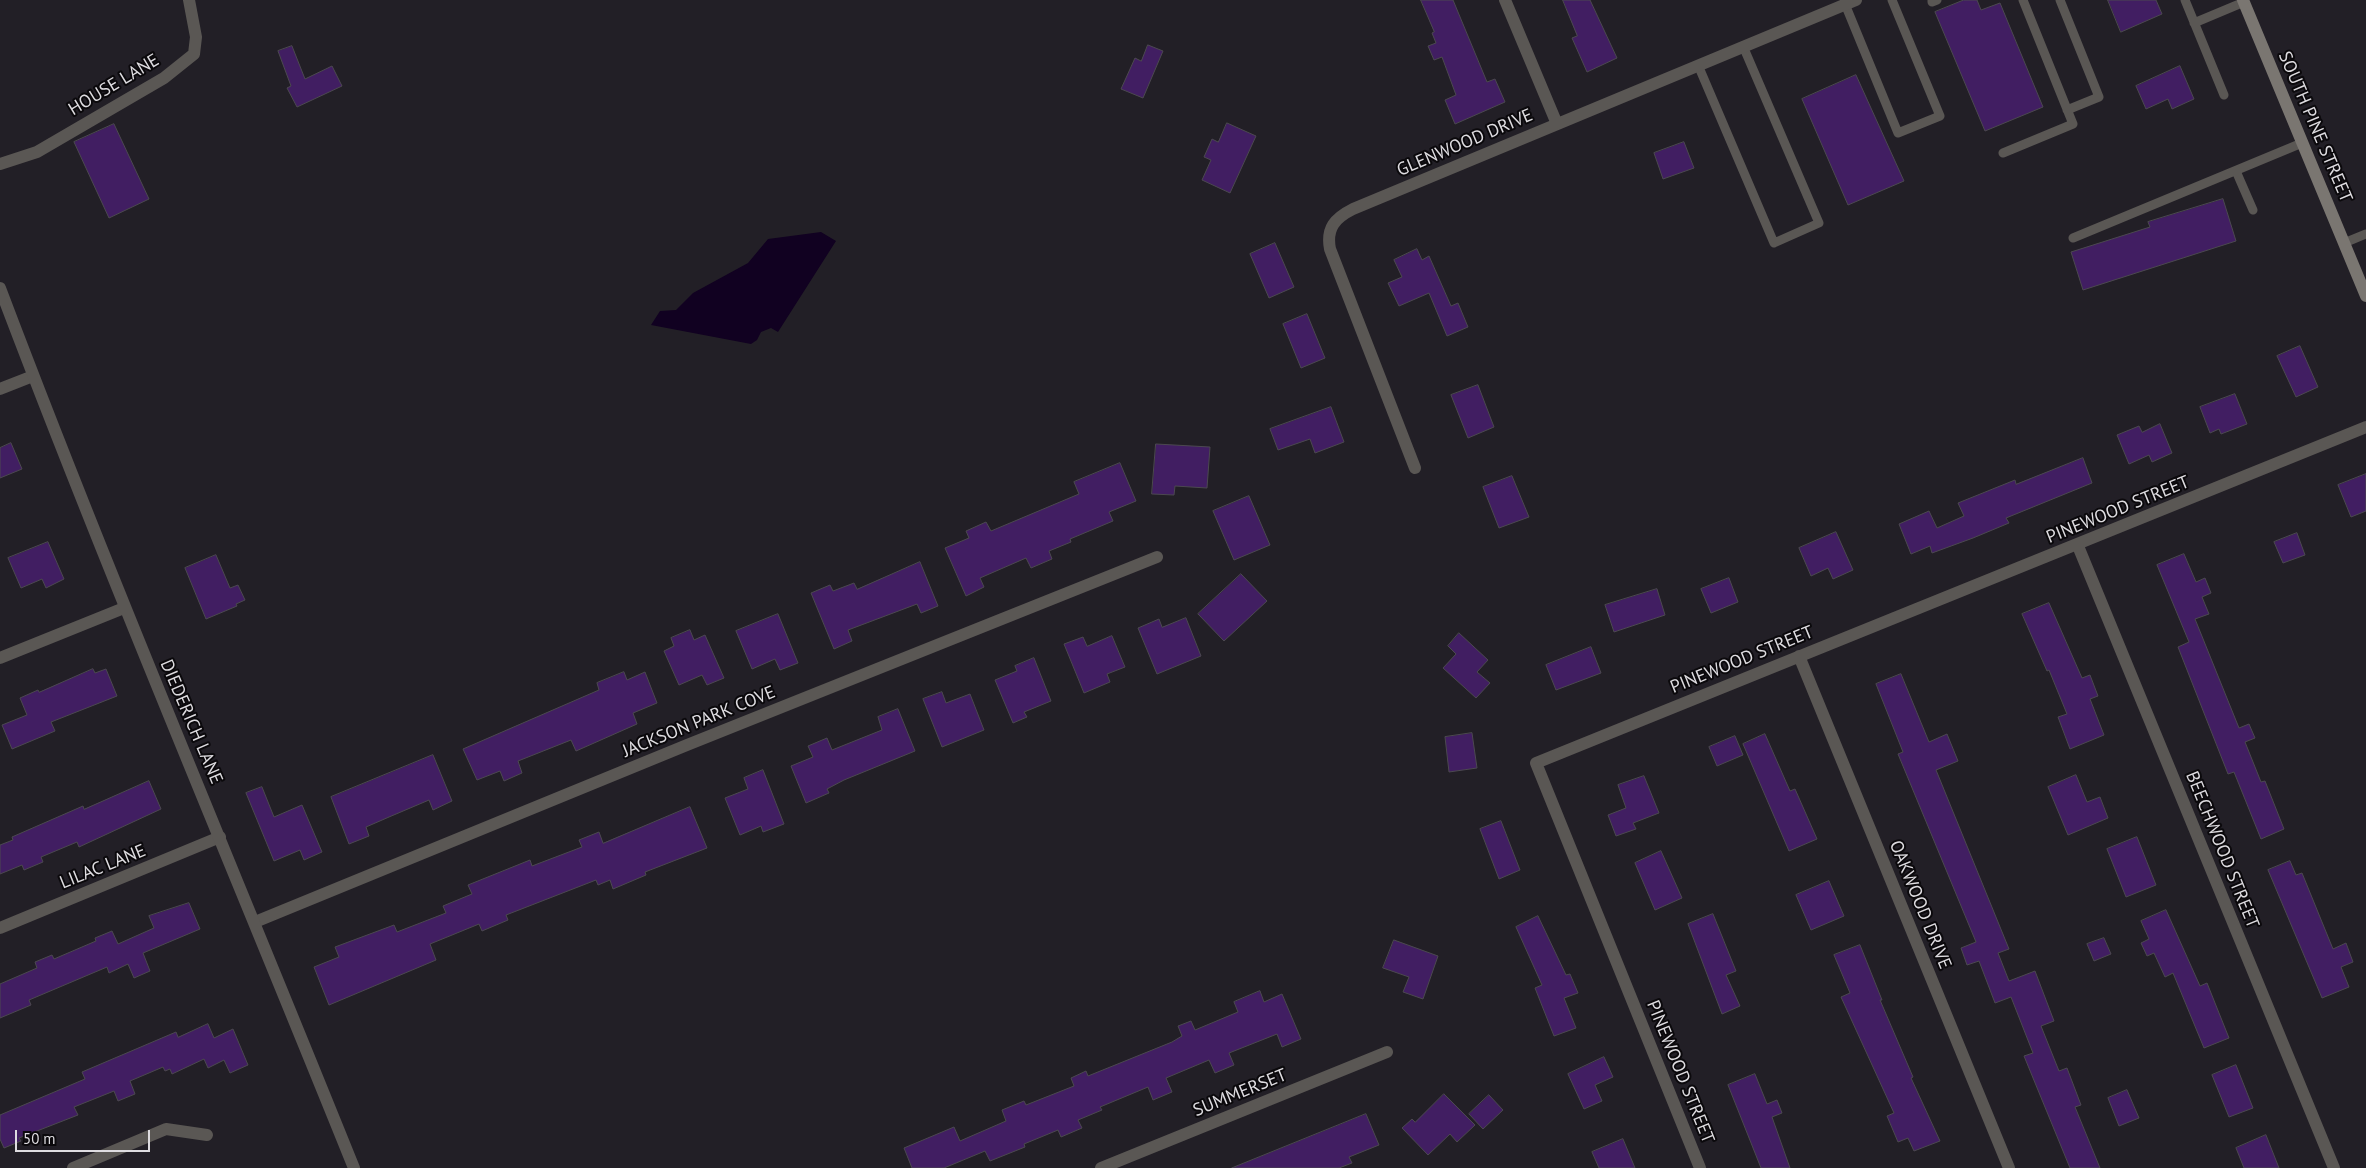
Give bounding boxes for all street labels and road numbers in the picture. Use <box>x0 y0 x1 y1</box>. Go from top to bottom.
street label: SOUTH PINE STREET <box>2273 48 2357 206</box>
street label: HOUSE LANE <box>65 50 163 120</box>
street label: GLENWOOD DRIVE <box>1394 105 1536 181</box>
street label: PINEWOOD STREET <box>2043 471 2193 549</box>
street label: PINEWOOD STREET <box>1667 621 1817 699</box>
street label: DIEDERICH LANE <box>155 657 227 787</box>
street label: JACKSON PARK COVE <box>619 681 779 763</box>
street label: BEECHWOOD STREET <box>2181 768 2263 932</box>
street label: OAKWOOD DRIVE <box>1884 838 1956 972</box>
street label: LILAC LANE <box>57 840 149 894</box>
street label: PINEWOOD STREET <box>1641 997 1719 1147</box>
street label: SUMMERSET <box>1190 1064 1290 1122</box>

